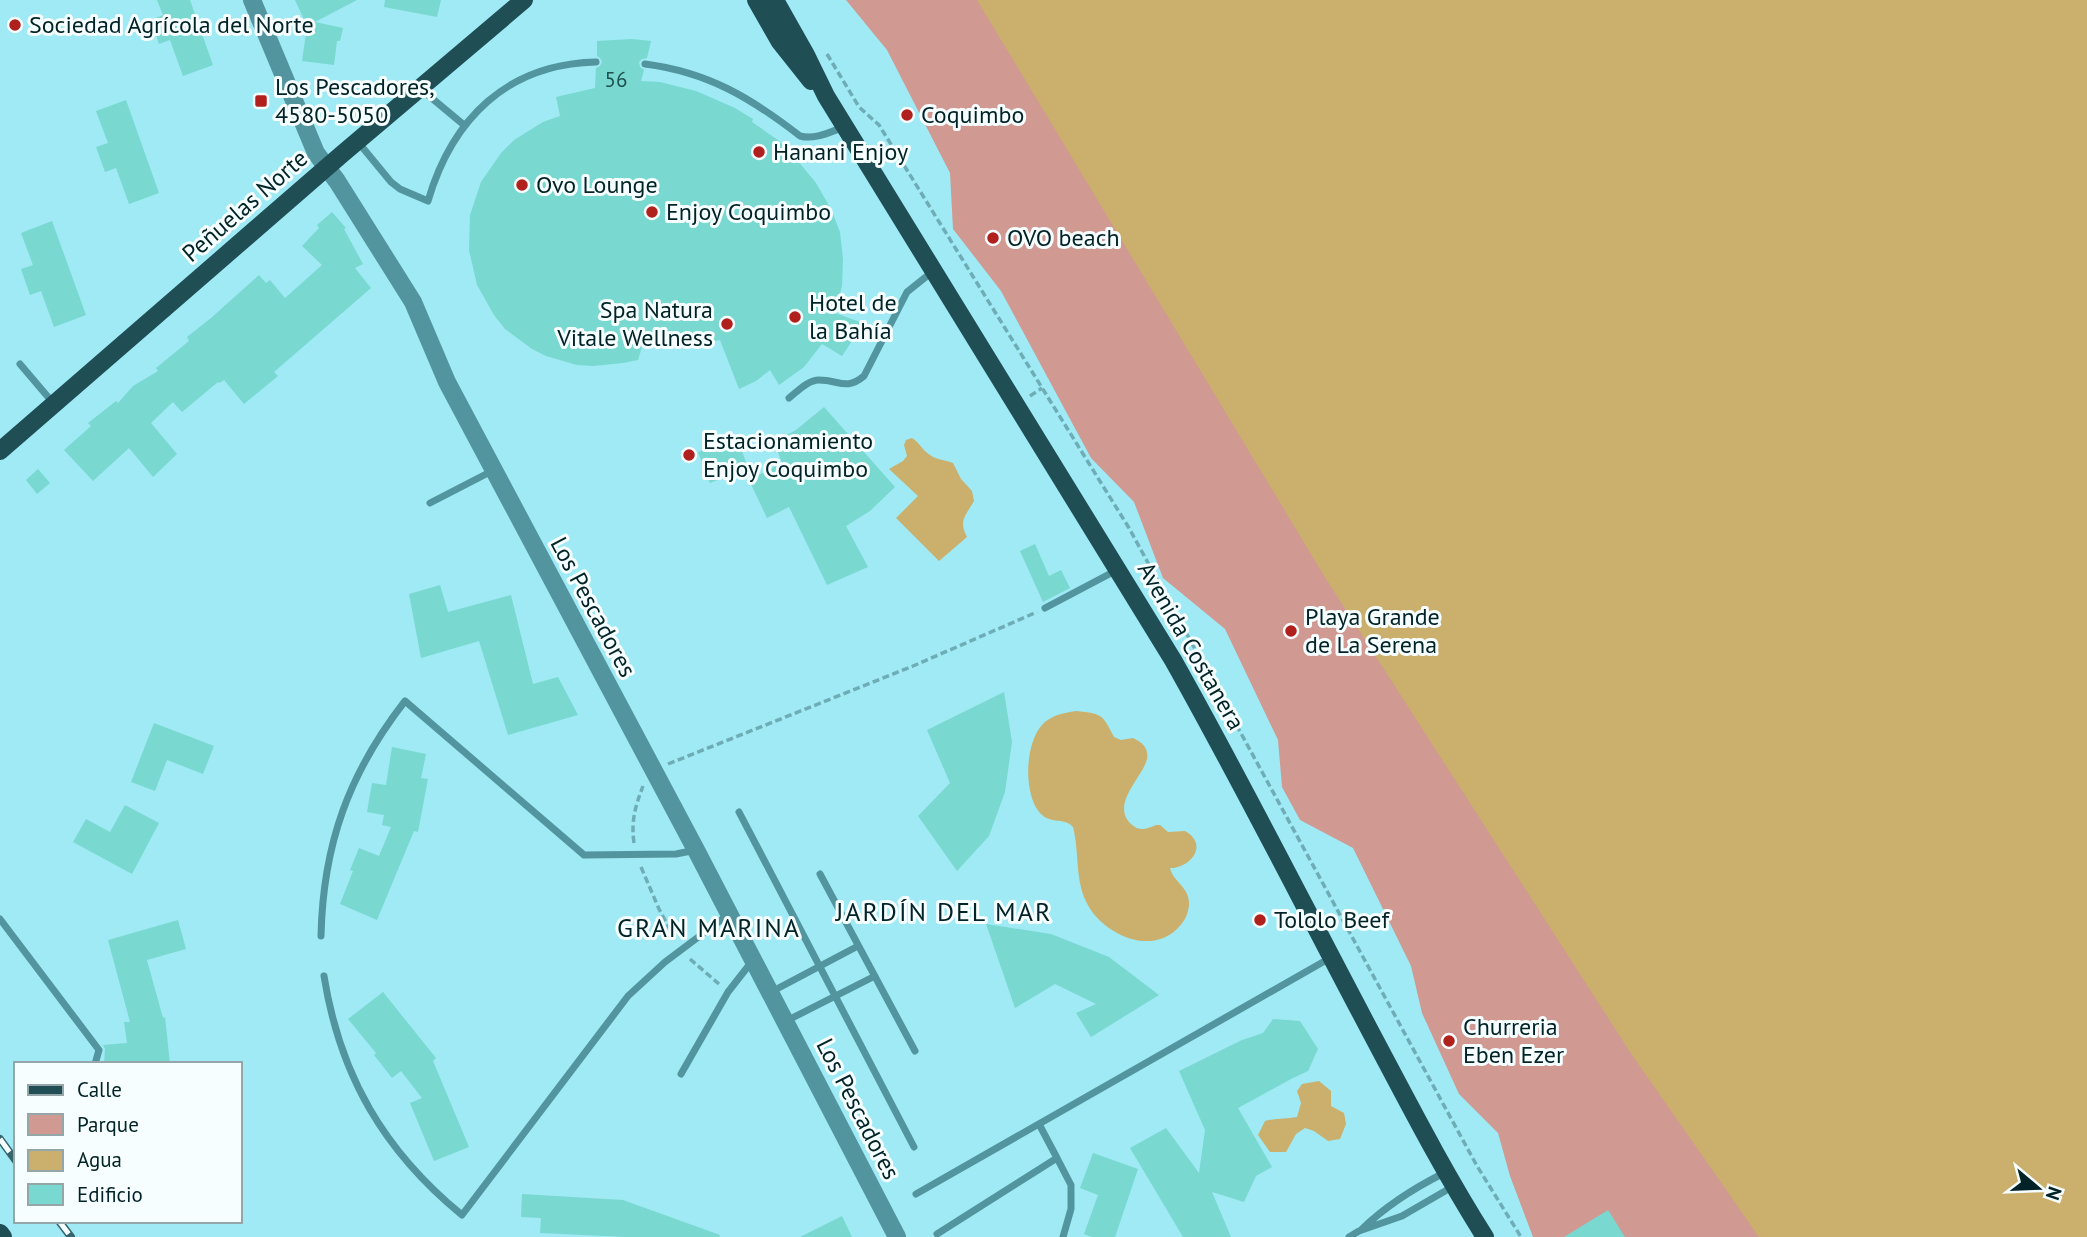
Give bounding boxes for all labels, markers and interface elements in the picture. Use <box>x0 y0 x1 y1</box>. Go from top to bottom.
place label: Sociedad Agrícola del Norte <box>29 9 314 40</box>
marker: Sociedad Agrícola del Norte <box>7 17 23 33</box>
house number: 56 <box>605 66 627 93</box>
place label: Los Pescadores, 4580-5050 <box>275 71 435 130</box>
marker: Los Pescadores, 4580-5050 <box>253 93 269 109</box>
place label: Coquimbo <box>921 99 1024 130</box>
marker: Coquimbo <box>899 107 915 123</box>
place label: Hanani Enjoy <box>773 136 908 167</box>
street label: Peñuelas Norte <box>175 143 314 269</box>
marker: Hanani Enjoy <box>751 144 767 160</box>
place label: Ovo Lounge <box>536 169 658 200</box>
marker: Ovo Lounge <box>514 177 530 193</box>
place label: Enjoy Coquimbo <box>666 196 831 227</box>
marker: Enjoy Coquimbo <box>644 204 660 220</box>
place label: OVO beach <box>1007 222 1120 253</box>
marker: OVO beach <box>985 230 1001 246</box>
place label: Hotel de la Bahía <box>809 287 897 346</box>
place label: Spa Natura Vitale Wellness <box>556 294 713 353</box>
marker: Hotel de la Bahía <box>787 309 803 325</box>
marker: Spa Natura Vitale Wellness <box>719 316 735 332</box>
place label: Estacionamiento Enjoy Coquimbo <box>703 425 873 484</box>
marker: Estacionamiento Enjoy Coquimbo <box>681 447 697 463</box>
street label: Los Pescadores <box>544 531 643 682</box>
street label: Avenida Costanera <box>1131 556 1252 735</box>
place label: Playa Grande de La Serena <box>1305 601 1440 660</box>
marker: Playa Grande de La Serena <box>1283 623 1299 639</box>
district label: JARDÍN DEL MAR <box>835 895 1052 928</box>
place label: Tololo Beef <box>1274 904 1390 935</box>
district label: GRAN MARINA <box>617 911 801 944</box>
marker: Tololo Beef <box>1252 912 1268 928</box>
place label: Churreria Eben Ezer <box>1463 1011 1564 1070</box>
street label: Los Pescadores <box>810 1033 907 1185</box>
marker: Churreria Eben Ezer <box>1441 1033 1457 1049</box>
legend <box>14 1062 242 1223</box>
text: Calle <box>77 1076 122 1103</box>
text: Parque <box>77 1111 139 1138</box>
text: Agua <box>77 1146 122 1173</box>
north arrow <box>2003 1153 2073 1223</box>
text: Edificio <box>77 1181 143 1208</box>
text: N <box>2041 1184 2067 1203</box>

